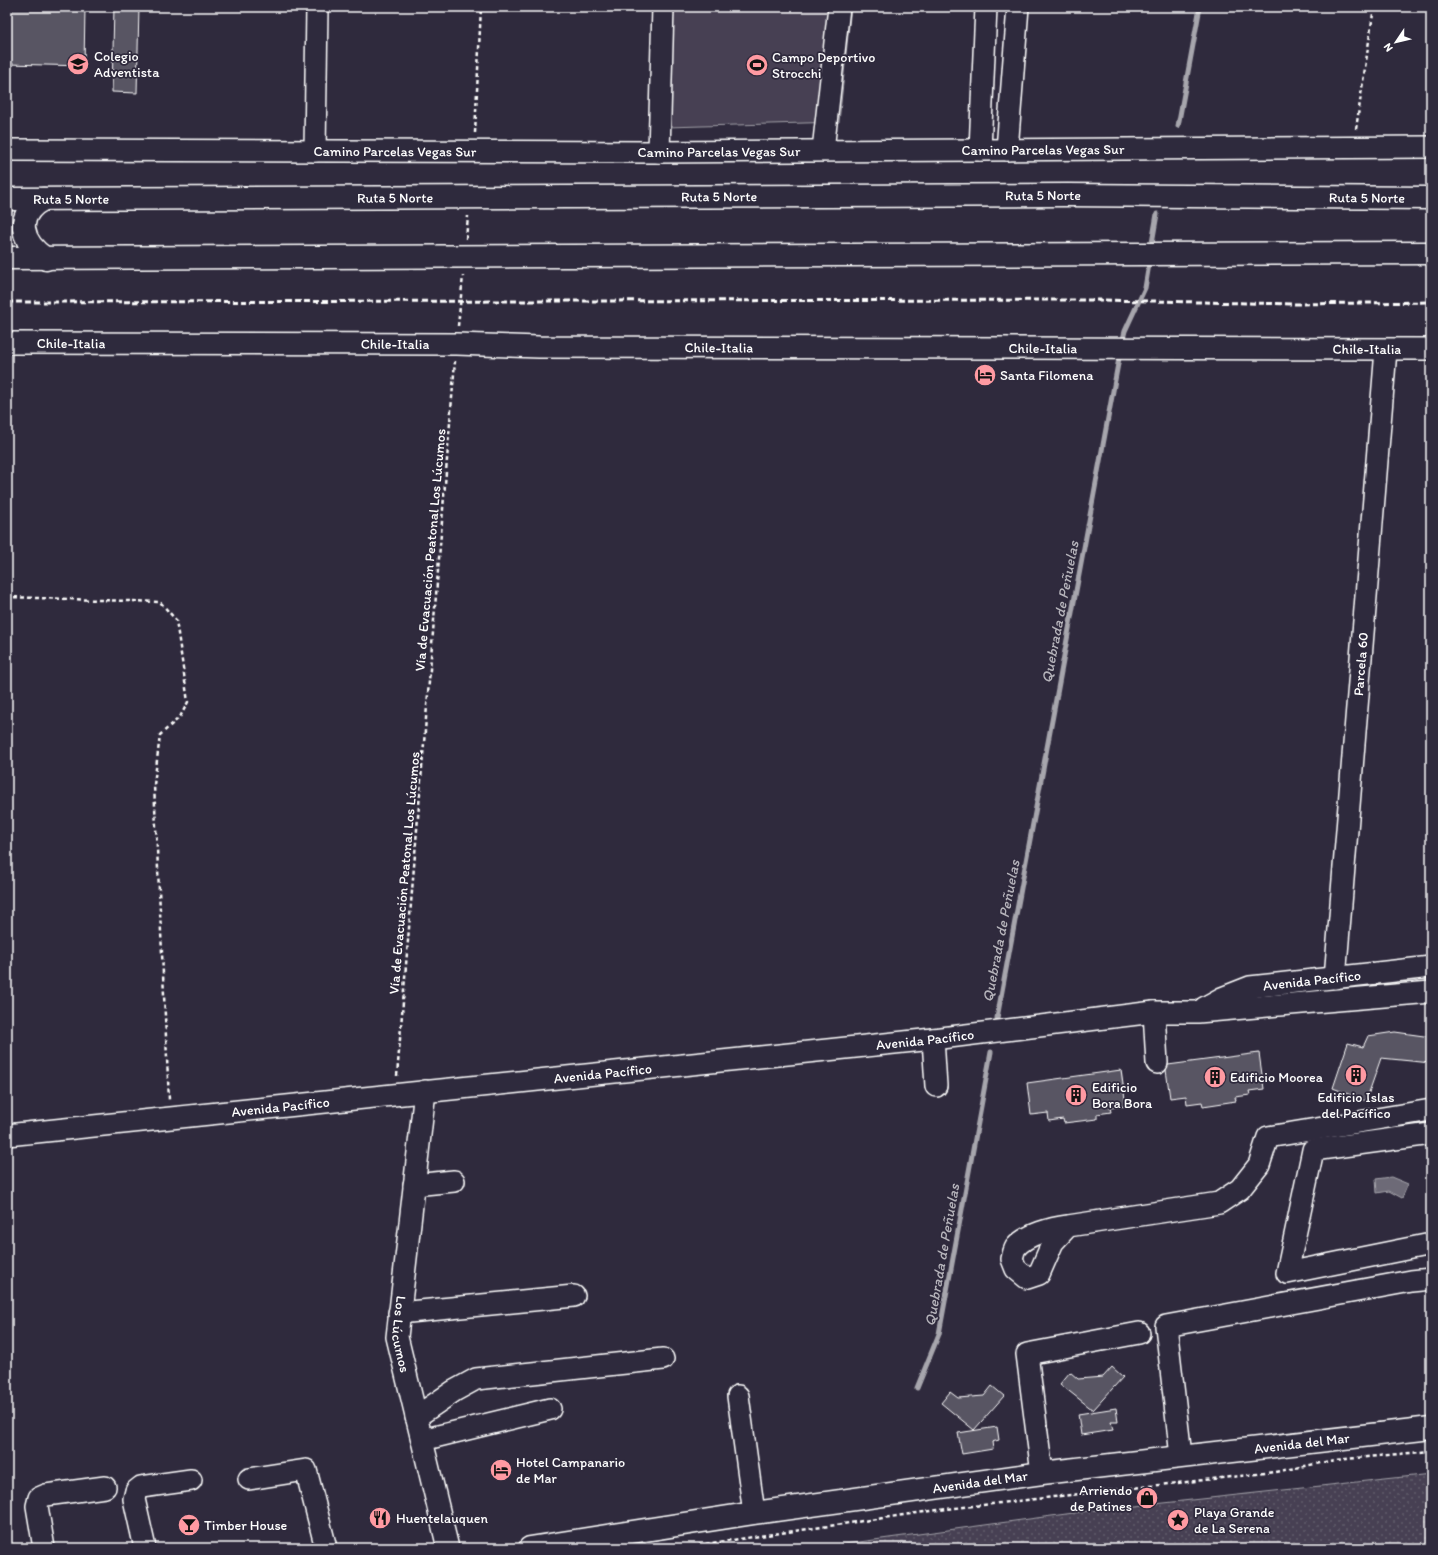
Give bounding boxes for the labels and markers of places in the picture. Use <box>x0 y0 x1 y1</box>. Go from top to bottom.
place label: Colegio Adventista <box>94 48 160 81</box>
place label: Campo Deportivo Strocchi <box>772 49 875 82</box>
school or university icon: Colegio Adventista <box>65 51 91 77</box>
sports icon: Campo Deportivo Strocchi <box>744 52 770 78</box>
hotel icon: Santa Filomena <box>972 362 998 388</box>
place label: Santa Filomena <box>1000 367 1094 384</box>
building icon: Edificio Islas del Pacífico <box>1343 1062 1369 1088</box>
building icon: Edificio Moorea <box>1202 1064 1228 1090</box>
place label: Edificio Moorea <box>1230 1069 1324 1086</box>
place label: Edificio Bora Bora <box>1092 1079 1153 1112</box>
building icon: Edificio Bora Bora <box>1063 1082 1089 1108</box>
place label: Edificio Islas del Pacífico <box>1317 1089 1395 1122</box>
place label: Hotel Campanario de Mar <box>516 1454 625 1487</box>
hotel icon: Hotel Campanario de Mar <box>488 1457 514 1483</box>
place label: Arriendo de Patines <box>1070 1482 1132 1515</box>
shop icon: Arriendo de Patines <box>1134 1485 1160 1511</box>
place label: Playa Grande de La Serena <box>1194 1504 1275 1537</box>
restaurant icon: Huentelauquen <box>367 1505 393 1531</box>
place icon: Playa Grande de La Serena <box>1165 1507 1191 1533</box>
place label: Huentelauquen <box>396 1510 489 1527</box>
bar icon: Timber House <box>176 1512 202 1538</box>
place label: Timber House <box>204 1517 288 1534</box>

